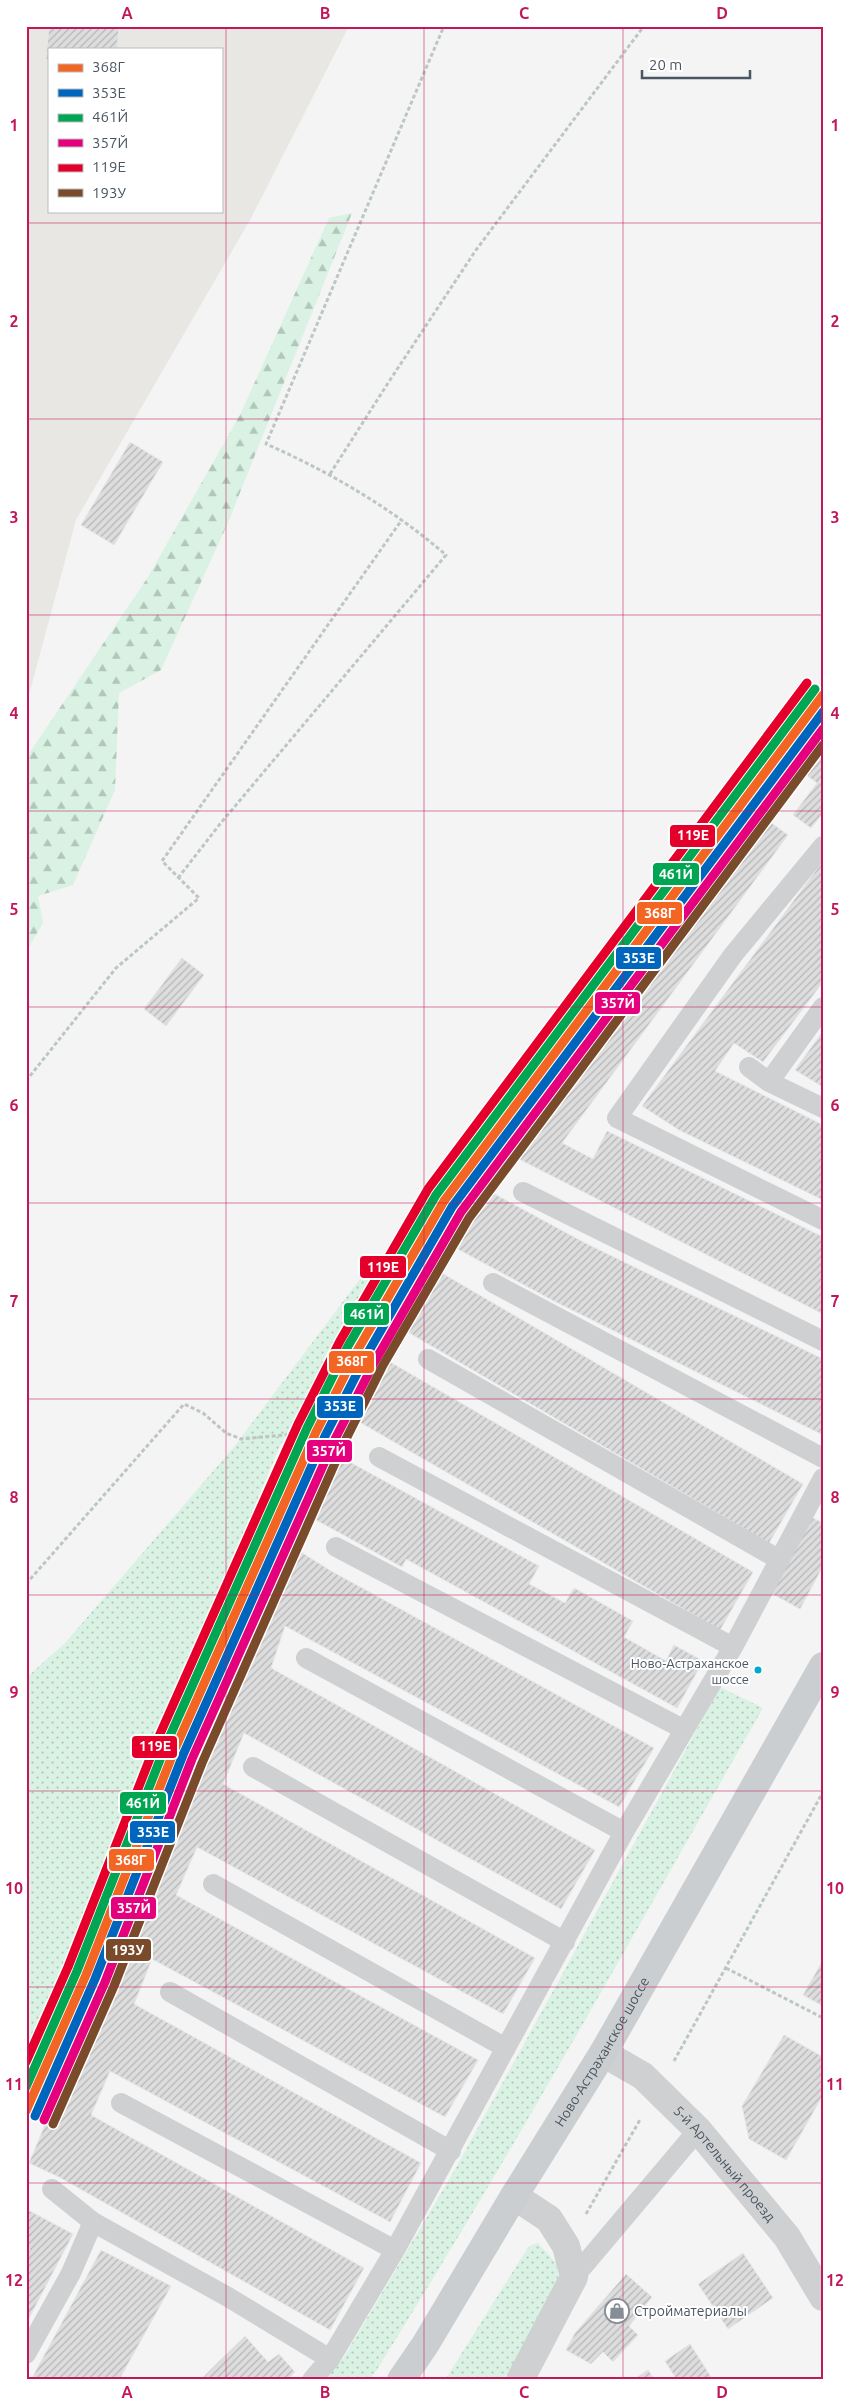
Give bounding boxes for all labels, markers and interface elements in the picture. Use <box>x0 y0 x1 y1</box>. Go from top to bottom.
text: A <box>121 4 133 22</box>
text: B <box>320 4 330 22</box>
text: C <box>519 4 529 22</box>
text: D <box>716 4 728 22</box>
legend <box>48 48 222 212</box>
scale bar <box>642 48 749 80</box>
text: 20 m <box>649 56 682 73</box>
text: 368Г <box>92 58 125 75</box>
text: 353Е <box>92 84 126 101</box>
text: 461Й <box>92 108 128 125</box>
text: 1 <box>9 116 19 134</box>
text: 1 <box>830 116 840 134</box>
text: 357Й <box>92 134 128 151</box>
text: 119Е <box>92 158 126 175</box>
text: 193У <box>92 184 126 201</box>
text: 2 <box>9 312 19 330</box>
text: 2 <box>830 312 840 330</box>
text: 3 <box>9 508 19 526</box>
text: 3 <box>830 508 840 526</box>
text: 4 <box>9 704 19 722</box>
text: 4 <box>830 704 840 722</box>
line badge: 119Е <box>669 824 716 848</box>
text: 119Е <box>677 827 709 843</box>
line badge: 461Й <box>652 862 700 886</box>
text: 461Й <box>659 864 693 882</box>
text: 5 <box>9 900 19 918</box>
text: 5 <box>830 900 840 918</box>
line badge: 368Г <box>636 901 683 925</box>
text: 368Г <box>644 905 676 921</box>
line badge: 353Е <box>615 946 662 970</box>
text: 353Е <box>623 950 655 966</box>
line badge: 357Й <box>594 991 641 1015</box>
text: 357Й <box>601 993 635 1011</box>
text: 6 <box>9 1096 19 1114</box>
text: 6 <box>830 1096 840 1114</box>
line badge: 119Е <box>359 1255 407 1279</box>
text: 119Е <box>367 1259 399 1275</box>
text: 7 <box>9 1292 19 1310</box>
text: 7 <box>830 1292 840 1310</box>
line badge: 461Й <box>343 1302 390 1326</box>
text: 461Й <box>350 1304 384 1322</box>
line badge: 368Г <box>328 1350 375 1374</box>
text: 368Г <box>336 1353 368 1369</box>
line badge: 353Е <box>316 1395 364 1419</box>
text: 353Е <box>324 1398 356 1414</box>
line badge: 357Й <box>306 1439 353 1463</box>
text: 357Й <box>312 1441 346 1459</box>
text: 8 <box>9 1488 19 1506</box>
text: 8 <box>830 1488 840 1506</box>
place label: Ново-Астраханское шоссе <box>631 1656 749 1686</box>
marker: Ново-Астраханское шоссе <box>753 1665 763 1675</box>
text: 9 <box>9 1683 19 1701</box>
text: 9 <box>830 1683 840 1701</box>
line badge: 119Е <box>131 1735 178 1759</box>
text: 119Е <box>139 1738 171 1754</box>
line badge: 461Й <box>119 1791 167 1815</box>
text: 461Й <box>126 1793 160 1811</box>
line badge: 353Е <box>129 1820 176 1844</box>
text: 353Е <box>137 1824 169 1840</box>
line badge: 368Г <box>108 1848 155 1872</box>
text: 368Г <box>115 1852 147 1868</box>
text: 10 <box>5 1879 23 1897</box>
text: 10 <box>826 1879 844 1897</box>
line badge: 357Й <box>110 1896 157 1920</box>
text: 357Й <box>117 1898 151 1916</box>
line badge: 193У <box>105 1938 152 1962</box>
text: 193У <box>112 1942 144 1958</box>
street label: Ново-Астраханское шоссе <box>551 1974 652 2129</box>
text: 11 <box>5 2075 23 2093</box>
text: 11 <box>826 2075 844 2093</box>
street label: 5-й Артельный проезд <box>670 2103 779 2225</box>
text: 12 <box>5 2271 23 2289</box>
text: 12 <box>826 2271 844 2289</box>
shop icon: Стройматериалы <box>604 2298 630 2324</box>
place label: Стройматериалы <box>634 2303 747 2319</box>
text: A <box>121 2383 133 2401</box>
text: B <box>320 2383 330 2401</box>
text: C <box>519 2383 529 2401</box>
text: D <box>716 2383 728 2401</box>

